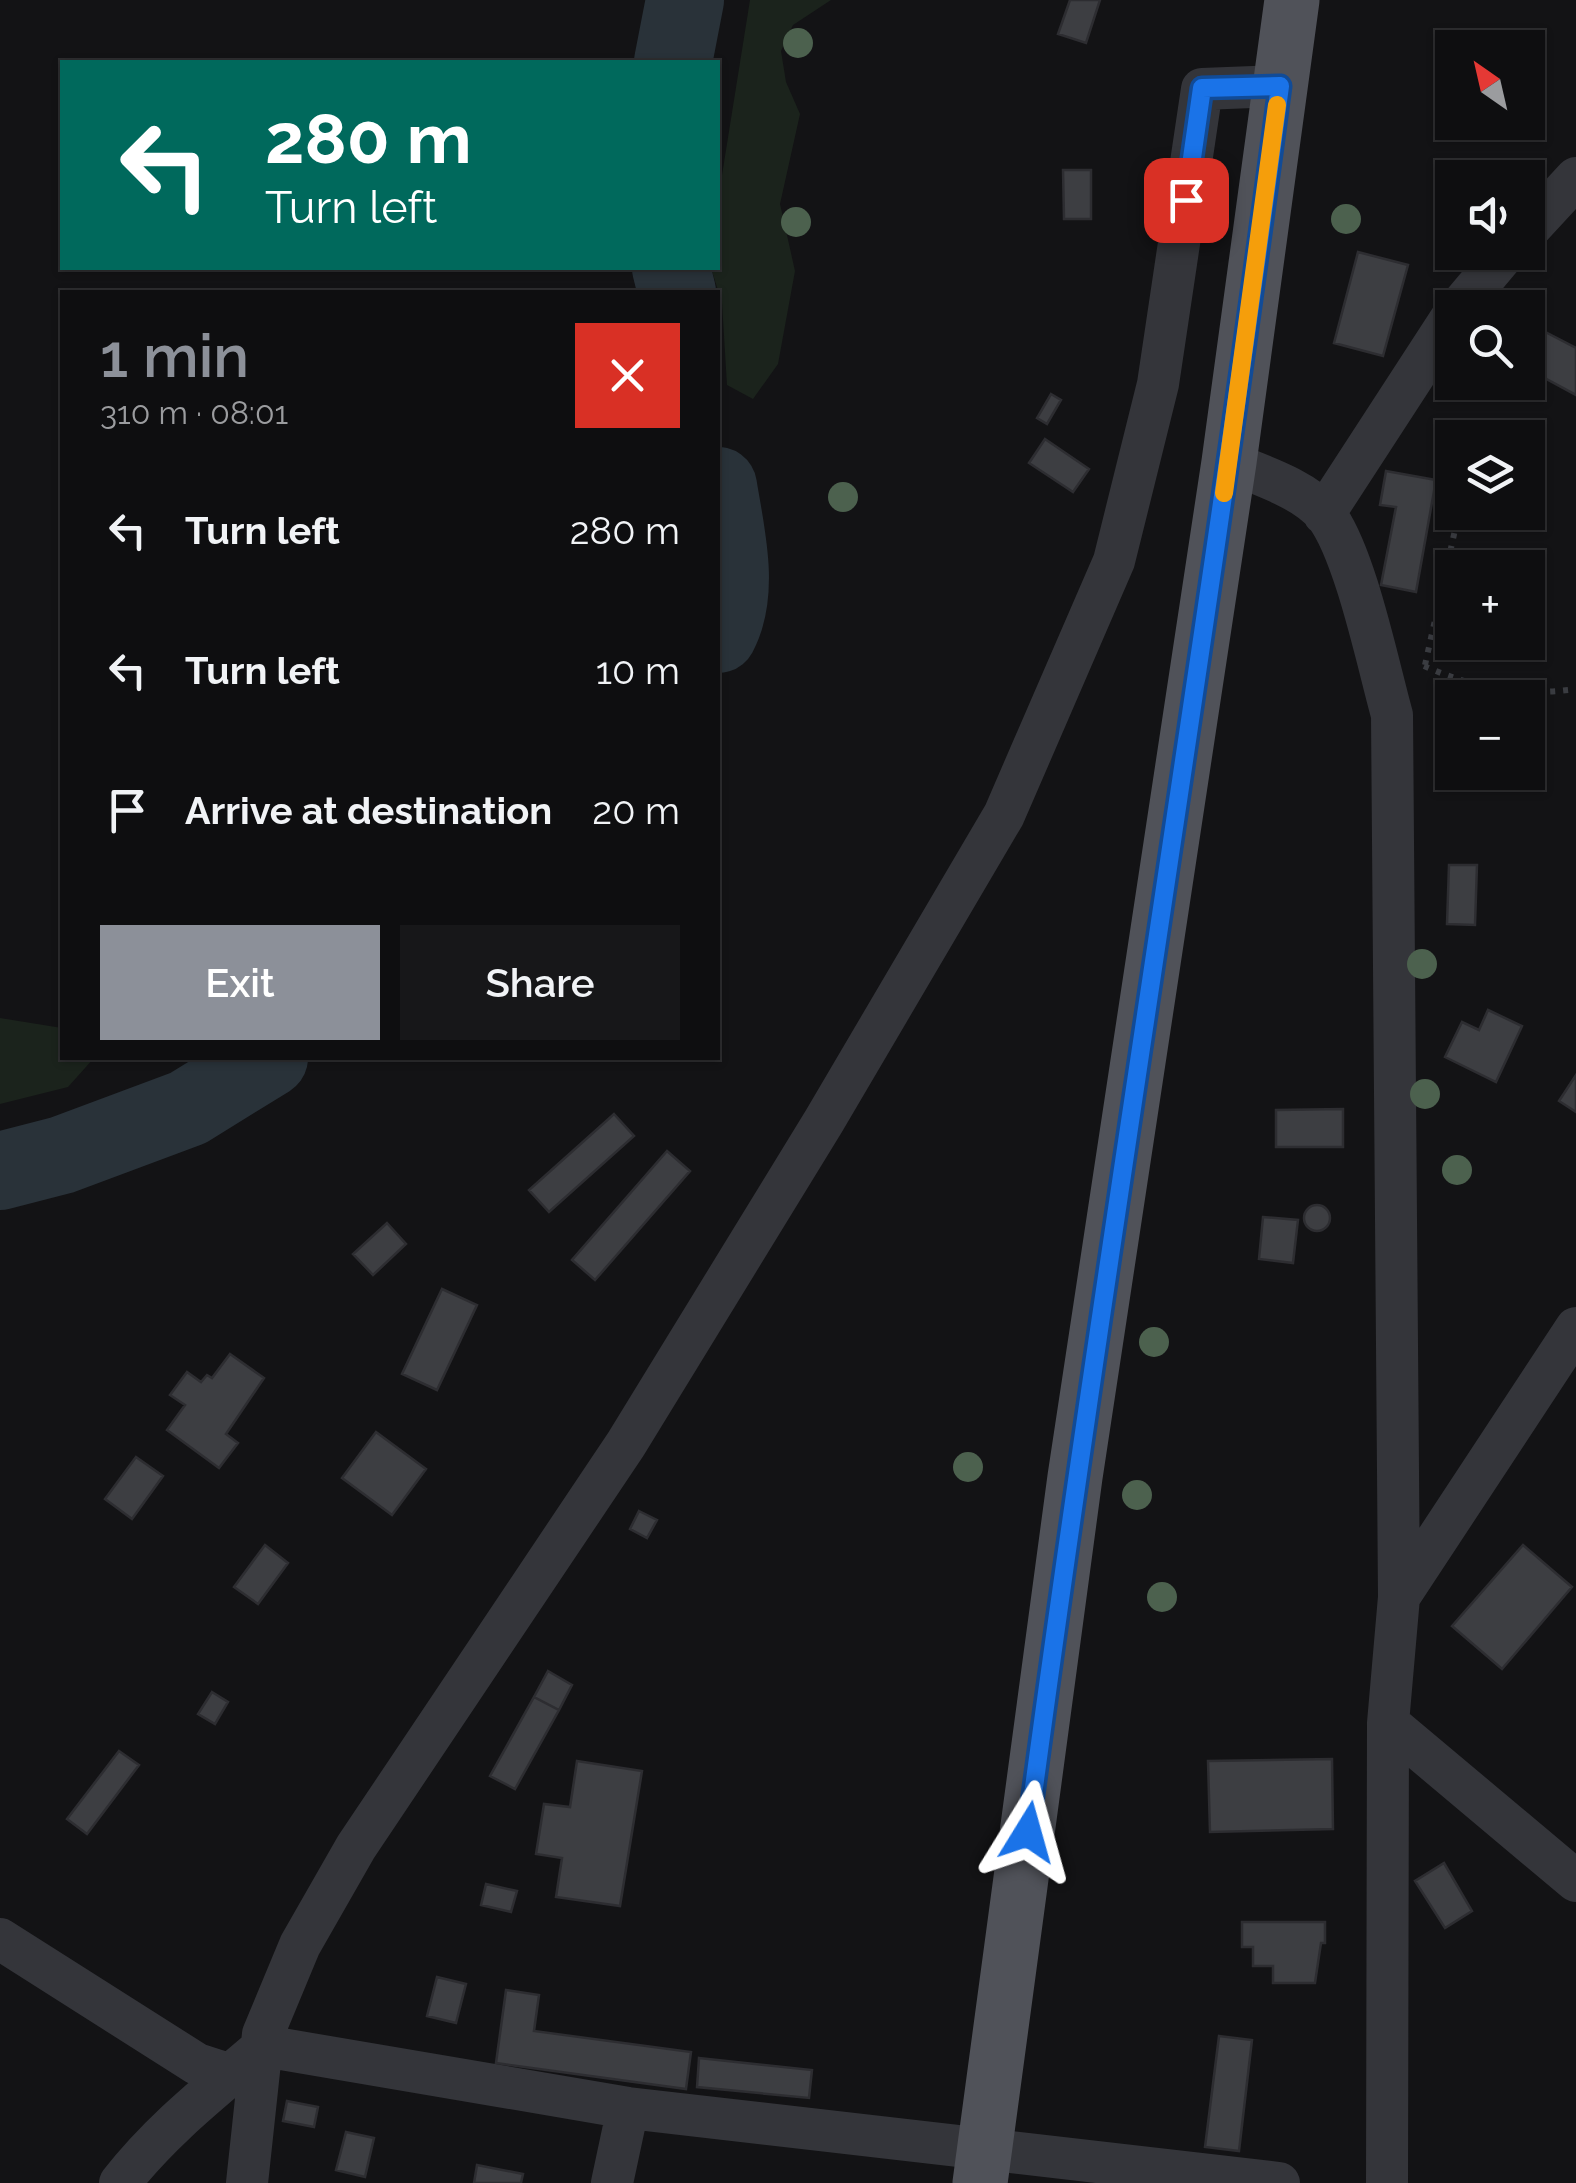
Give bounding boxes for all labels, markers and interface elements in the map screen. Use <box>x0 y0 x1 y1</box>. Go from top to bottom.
north arrow <box>1435 30 1545 140</box>
map controls <box>1435 30 1545 790</box>
text: 280 m <box>265 97 472 179</box>
icon: left <box>100 100 230 230</box>
pin <box>1144 158 1229 243</box>
button: sound <box>1435 160 1545 270</box>
icon: arrive <box>1159 173 1214 228</box>
text: Turn left <box>265 181 437 234</box>
button: search <box>1435 290 1545 400</box>
text: 1 min <box>100 321 249 391</box>
button: close <box>575 323 680 428</box>
text: 310 m · 08:01 <box>100 394 288 431</box>
button: layers <box>1435 420 1545 530</box>
icon: left <box>100 503 155 558</box>
text: Turn left <box>185 508 340 553</box>
text: 280 m <box>570 508 680 553</box>
button: + <box>1435 550 1545 660</box>
icon: left <box>100 643 155 698</box>
text: Turn left <box>185 648 340 693</box>
text: 10 m <box>596 648 680 693</box>
button: − <box>1435 680 1545 790</box>
icon: arrive <box>100 783 155 838</box>
text: Arrive at destination <box>185 788 552 833</box>
text: 20 m <box>592 788 680 833</box>
button: Exit <box>100 925 380 1040</box>
button: Share <box>400 925 680 1040</box>
position arrow <box>976 1780 1080 1884</box>

